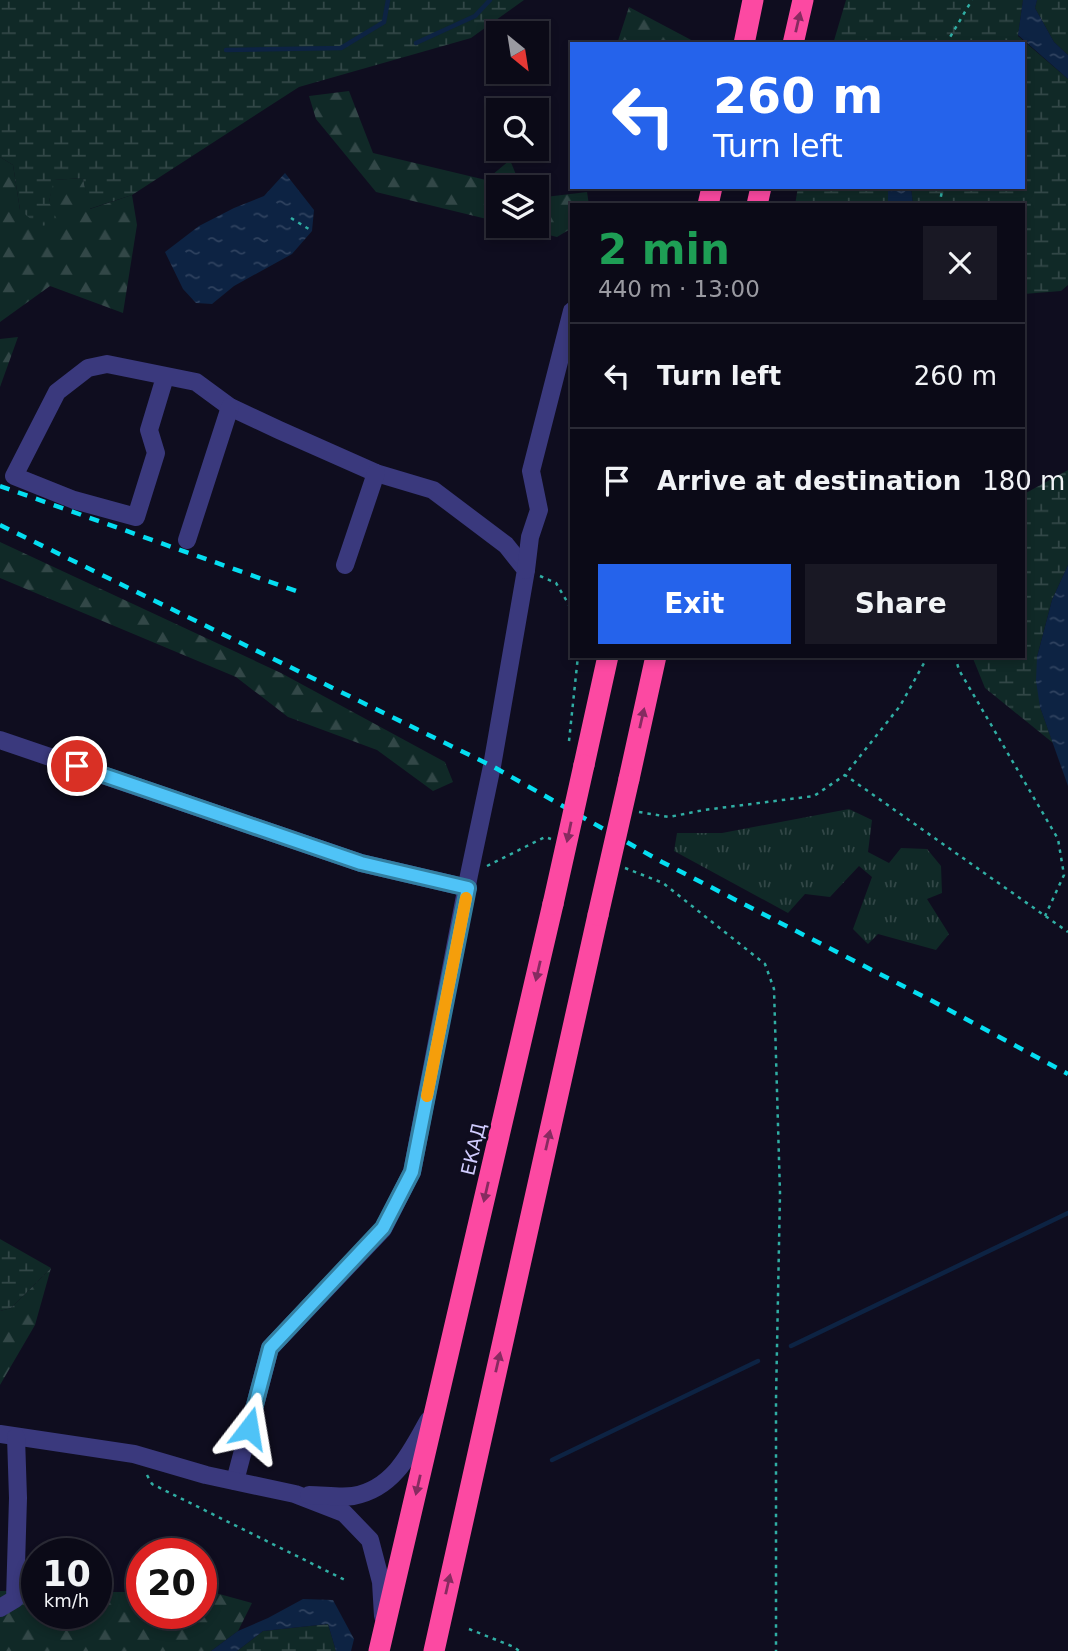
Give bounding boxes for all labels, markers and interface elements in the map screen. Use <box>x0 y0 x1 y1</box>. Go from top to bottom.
one-way arrow <box>792 11 803 33</box>
north arrow <box>486 21 550 84</box>
map controls <box>486 21 549 238</box>
text: 260 m <box>713 68 883 125</box>
icon: left <box>598 70 689 161</box>
button: search <box>486 98 549 161</box>
text: Turn left <box>713 127 843 165</box>
button: layers <box>486 175 549 238</box>
text: 2 min <box>598 225 730 274</box>
button: close <box>923 226 997 300</box>
text: 440 m · 13:00 <box>598 276 760 302</box>
icon: left <box>598 357 636 395</box>
text: Turn left <box>657 361 781 391</box>
text: 260 m <box>914 361 997 391</box>
icon: arrive <box>598 462 636 500</box>
text: Arrive at destination <box>657 466 961 496</box>
text: 180 m <box>982 466 1065 496</box>
button: Exit <box>598 564 791 644</box>
button: Share <box>805 564 997 644</box>
one-way arrow <box>637 707 648 729</box>
pin <box>47 736 107 796</box>
icon: arrive <box>58 747 96 785</box>
one-way arrow <box>563 821 574 843</box>
one-way arrow <box>532 960 543 982</box>
street label: ЕКАД <box>456 1121 490 1177</box>
one-way arrow <box>543 1129 554 1151</box>
one-way arrow <box>481 1181 492 1203</box>
one-way arrow <box>493 1351 504 1373</box>
position arrow <box>212 1391 286 1465</box>
one-way arrow <box>412 1474 423 1496</box>
speed limit sign: 20 <box>126 1538 217 1629</box>
text: 10 <box>42 1554 91 1594</box>
one-way arrow <box>443 1573 454 1595</box>
text: km/h <box>44 1590 89 1611</box>

